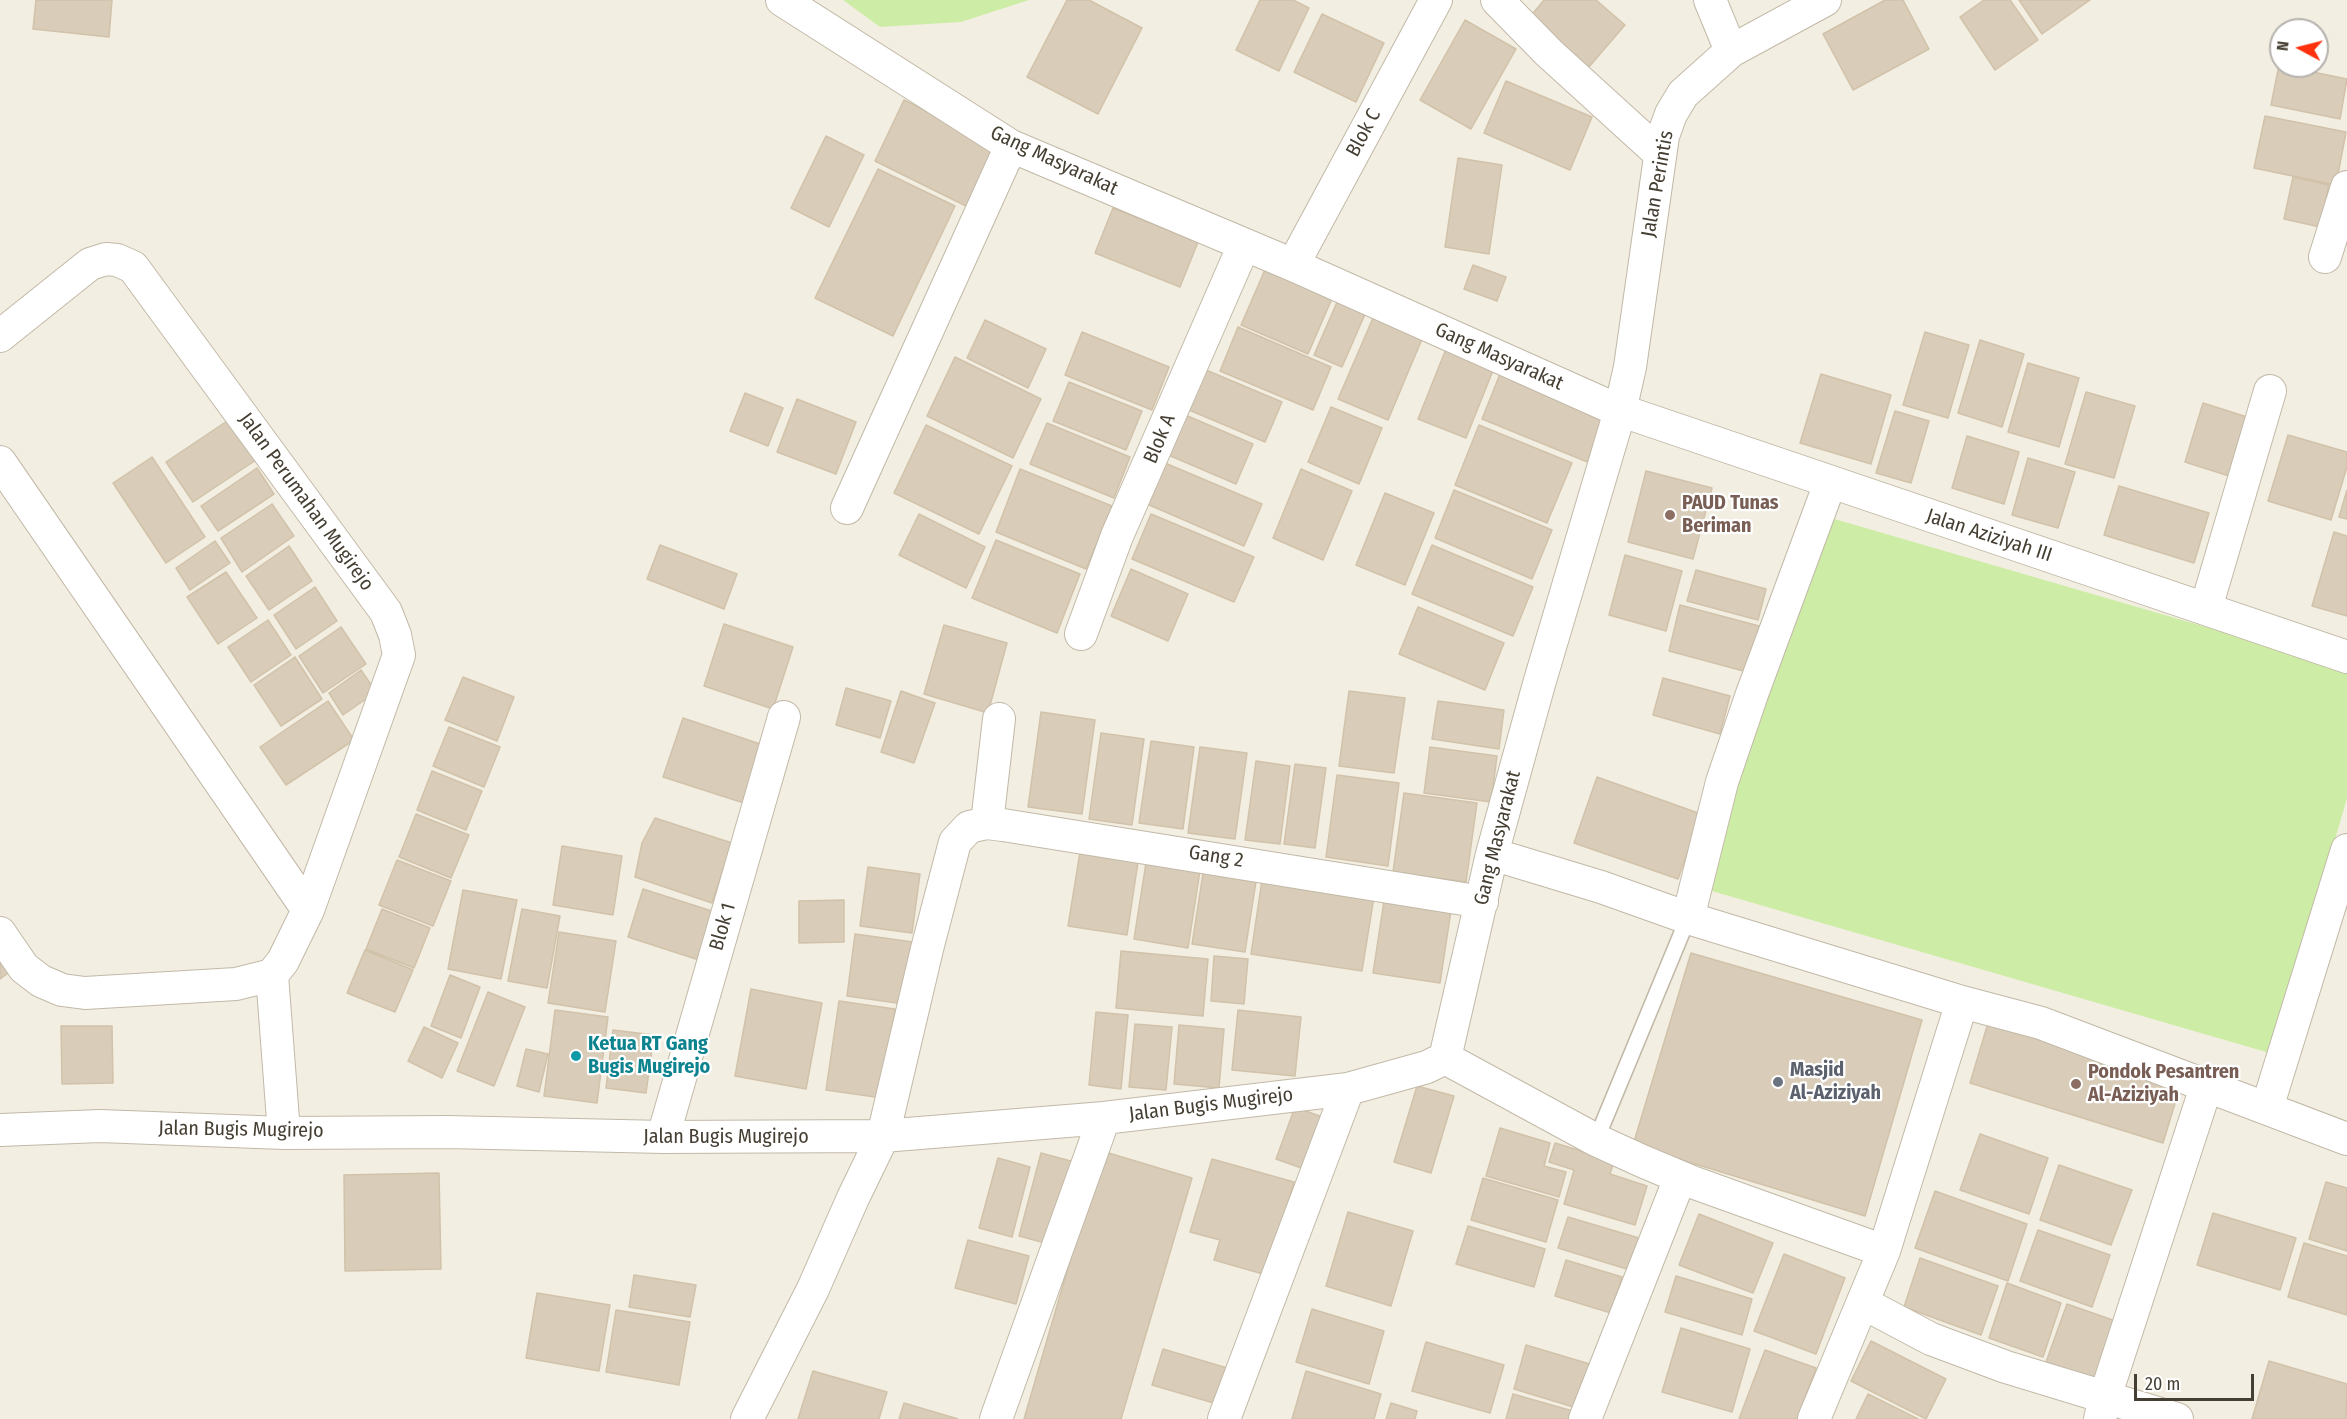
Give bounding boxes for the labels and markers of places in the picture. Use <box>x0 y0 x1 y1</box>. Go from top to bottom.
place label: PAUD Tunas Beriman <box>1682 491 1779 538</box>
marker: PAUD Tunas Beriman <box>1663 508 1677 522</box>
place label: Ketua RT Gang Bugis Mugirejo <box>588 1032 710 1079</box>
marker: Ketua RT Gang Bugis Mugirejo <box>569 1049 583 1063</box>
place label: Masjid Al-Aziziyah <box>1790 1058 1881 1105</box>
place label: Pondok Pesantren Al-Aziziyah <box>2088 1060 2239 1107</box>
marker: Masjid Al-Aziziyah <box>1771 1075 1785 1089</box>
marker: Pondok Pesantren Al-Aziziyah <box>2069 1077 2083 1091</box>

